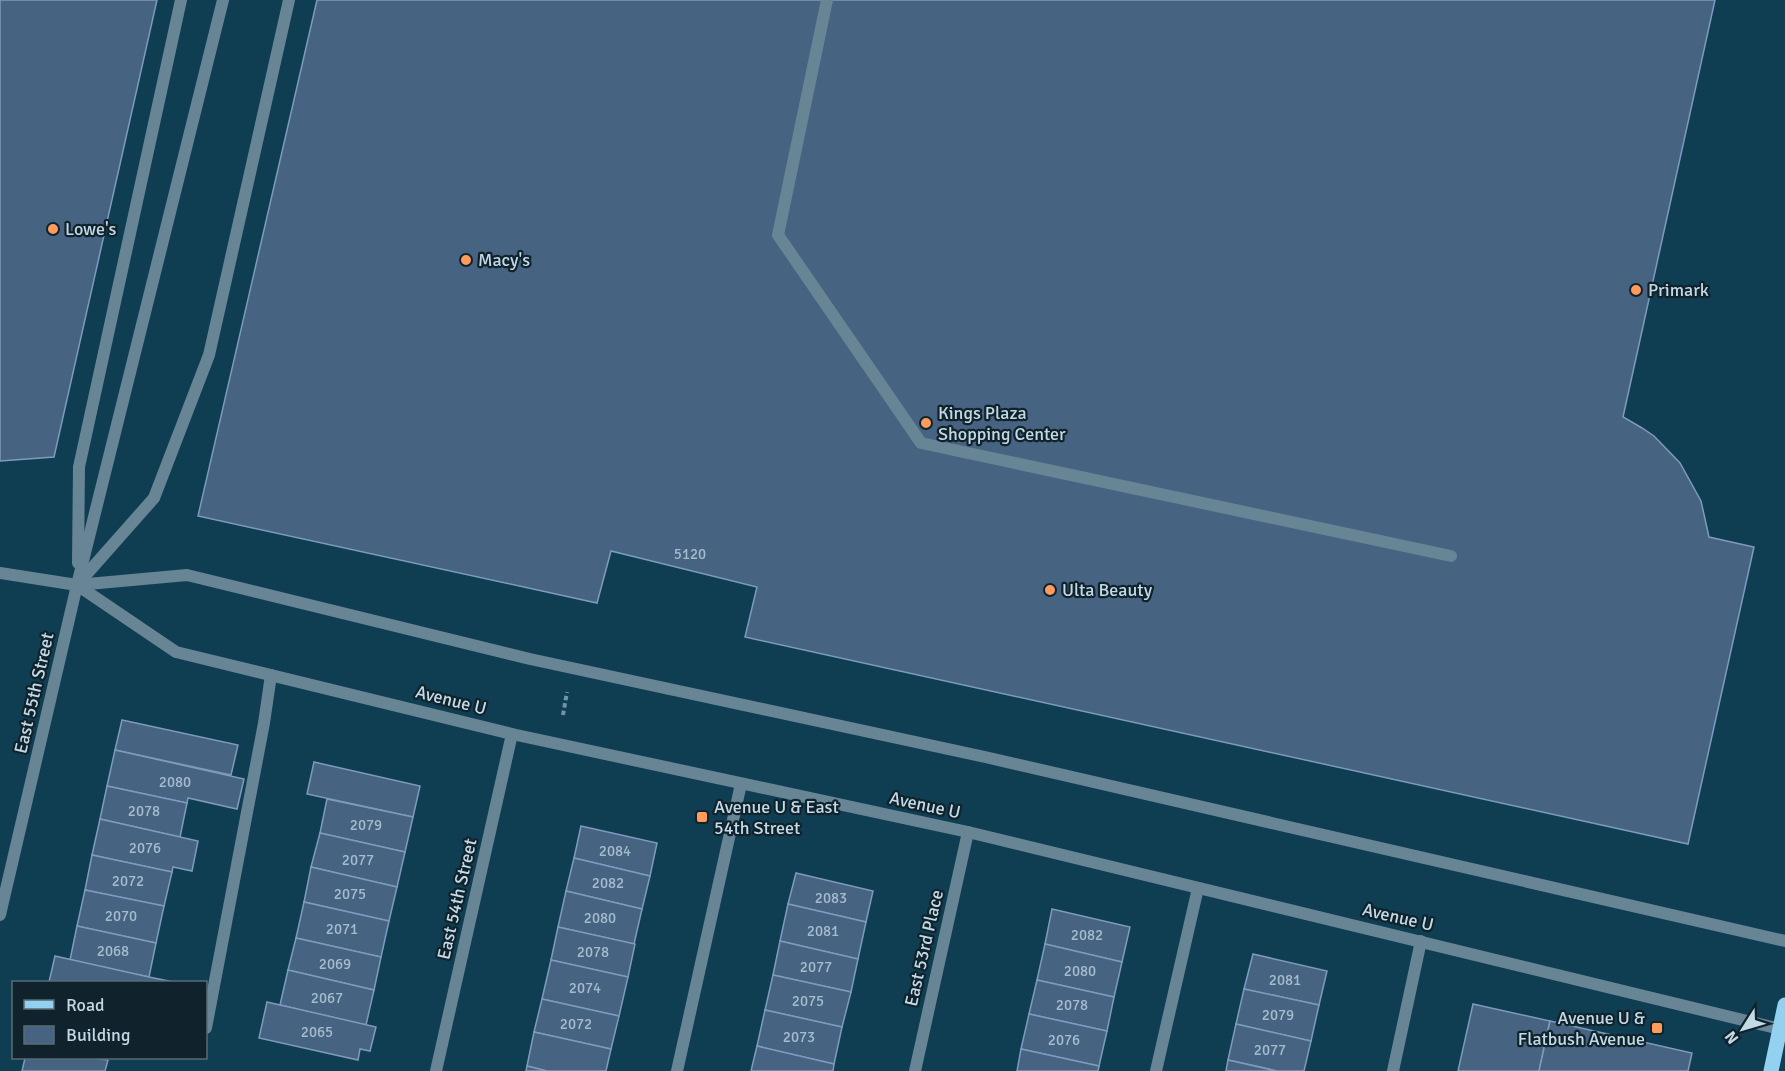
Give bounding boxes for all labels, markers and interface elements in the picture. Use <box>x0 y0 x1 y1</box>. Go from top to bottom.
place label: Lowe's <box>65 218 117 240</box>
marker: Lowe's <box>46 222 60 236</box>
place label: Macy's <box>478 249 530 271</box>
marker: Macy's <box>459 253 473 267</box>
place label: Primark <box>1648 279 1709 301</box>
marker: Primark <box>1629 283 1643 297</box>
place label: Kings Plaza Shopping Center <box>938 402 1066 445</box>
marker: Kings Plaza Shopping Center <box>919 416 933 430</box>
house number: 5120 <box>674 545 706 563</box>
place label: Ulta Beauty <box>1062 579 1153 601</box>
marker: Ulta Beauty <box>1043 583 1057 597</box>
street label: East 55th Street <box>9 630 59 756</box>
street label: Avenue U <box>413 681 489 719</box>
house number: 2080 <box>159 773 191 791</box>
street label: Avenue U <box>887 787 963 823</box>
place label: Avenue U & East 54th Street <box>714 796 839 839</box>
house number: 2078 <box>128 802 160 820</box>
marker: Avenue U & East 54th Street <box>695 810 709 824</box>
house number: 2079 <box>350 816 382 834</box>
street label: East 54th Street <box>432 836 482 962</box>
house number: 2076 <box>129 839 161 857</box>
house number: 2084 <box>599 842 631 860</box>
house number: 2077 <box>342 851 374 869</box>
house number: 2072 <box>112 872 144 890</box>
house number: 2082 <box>592 874 624 892</box>
house number: 2075 <box>334 885 366 903</box>
street label: East 53rd Place <box>900 888 948 1008</box>
house number: 2083 <box>815 889 847 907</box>
street label: Avenue U <box>1360 898 1436 936</box>
house number: 2070 <box>105 907 137 925</box>
house number: 2080 <box>584 909 616 927</box>
house number: 2071 <box>326 920 358 938</box>
house number: 2081 <box>807 922 839 940</box>
house number: 2082 <box>1071 926 1103 944</box>
house number: 2068 <box>97 942 129 960</box>
house number: 2078 <box>577 943 609 961</box>
house number: 2069 <box>319 955 351 973</box>
house number: 2077 <box>800 958 832 976</box>
house number: 2080 <box>1064 962 1096 980</box>
house number: 2081 <box>1269 971 1301 989</box>
house number: 2074 <box>569 979 601 997</box>
legend <box>12 981 207 1059</box>
house number: 2067 <box>311 989 343 1007</box>
house number: 2075 <box>792 992 824 1010</box>
text: Road <box>66 994 105 1016</box>
house number: 2078 <box>1056 996 1088 1014</box>
north arrow <box>1713 999 1773 1059</box>
house number: 2079 <box>1262 1006 1294 1024</box>
place label: Avenue U & Flatbush Avenue <box>1518 1007 1645 1050</box>
house number: 2072 <box>560 1015 592 1033</box>
marker: Avenue U & Flatbush Avenue <box>1650 1021 1664 1035</box>
house number: 2065 <box>301 1023 333 1041</box>
text: Building <box>66 1024 130 1046</box>
text: N <box>1720 1027 1743 1048</box>
house number: 2073 <box>783 1028 815 1046</box>
house number: 2076 <box>1048 1031 1080 1049</box>
house number: 2077 <box>1254 1041 1286 1059</box>

